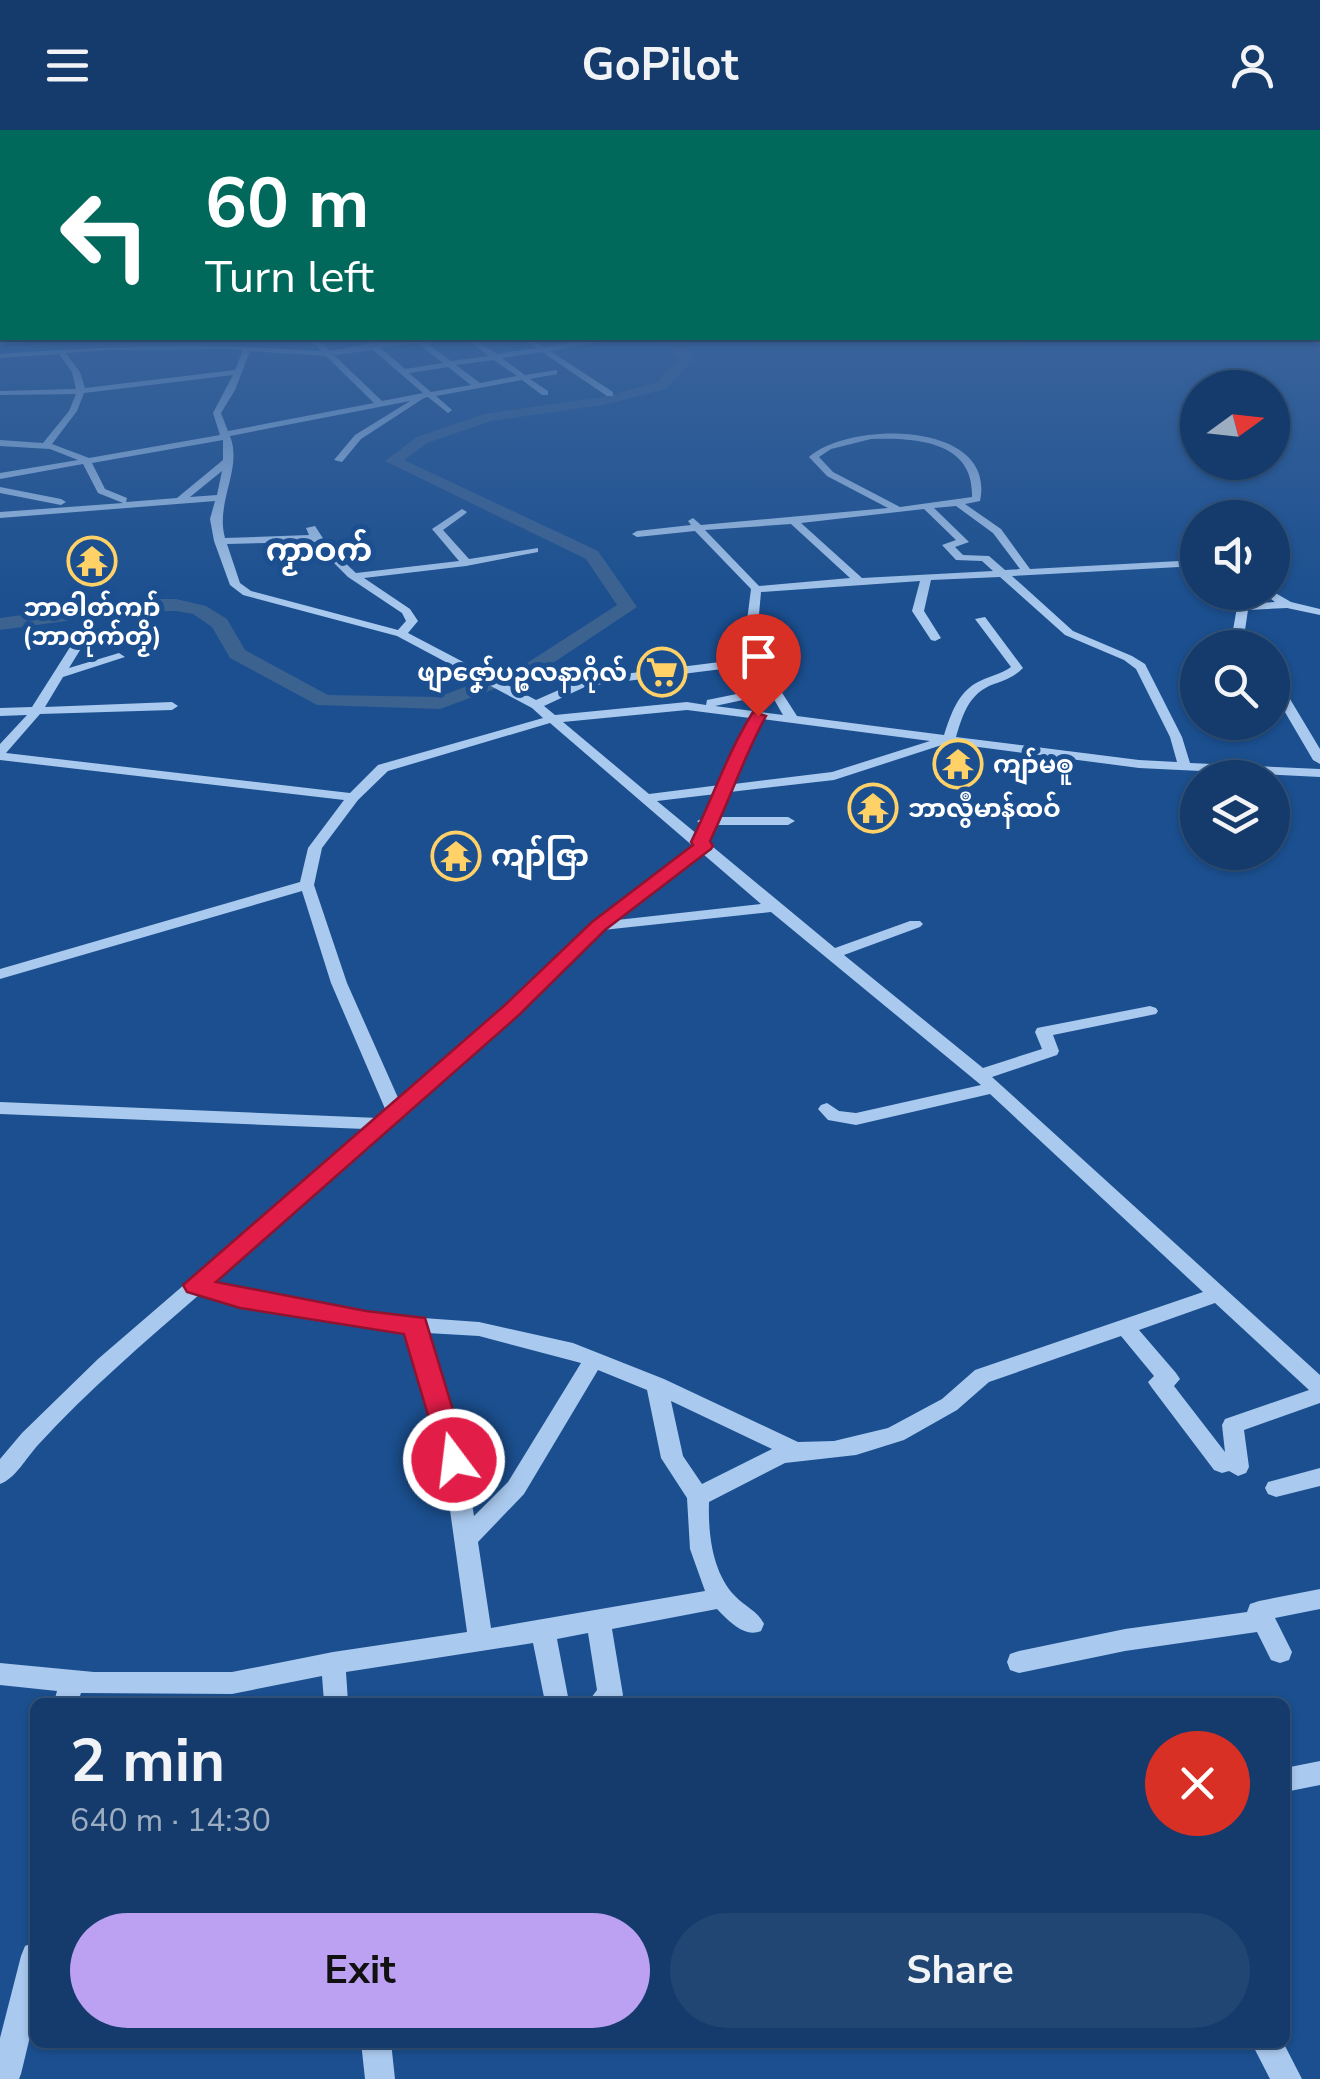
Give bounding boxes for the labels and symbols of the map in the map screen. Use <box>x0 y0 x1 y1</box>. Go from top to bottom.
north arrow <box>1180 370 1290 480</box>
district label: ကၟာဝက် <box>266 528 372 576</box>
temple icon: ဘာဓါတ်ကျာ် (ဘာတိုက်တၟိ) <box>66 535 118 587</box>
place label: ဘာဓါတ်ကျာ် (ဘာတိုက်တၟိ) <box>22 590 162 657</box>
pin <box>716 614 801 717</box>
supermarket icon: ဖျာဇၞော်ပဉ္စလနာဂိုလ် <box>636 646 688 698</box>
place label: ဖျာဇၞော်ပဉ္စလနာဂိုလ် <box>417 655 627 693</box>
temple icon: ကျာ်မၜူ <box>932 738 984 790</box>
place label: ကျာ်မၜူ <box>993 747 1073 785</box>
temple icon: ဘာလွဳမာန်ထဝ် <box>847 782 899 834</box>
place label: ဘာလွဳမာန်ထဝ် <box>908 791 1061 829</box>
temple icon: ကျာ်ဇြာ <box>430 830 482 882</box>
place label: ကျာ်ဇြာ <box>491 835 589 881</box>
position arrow <box>402 1408 506 1512</box>

